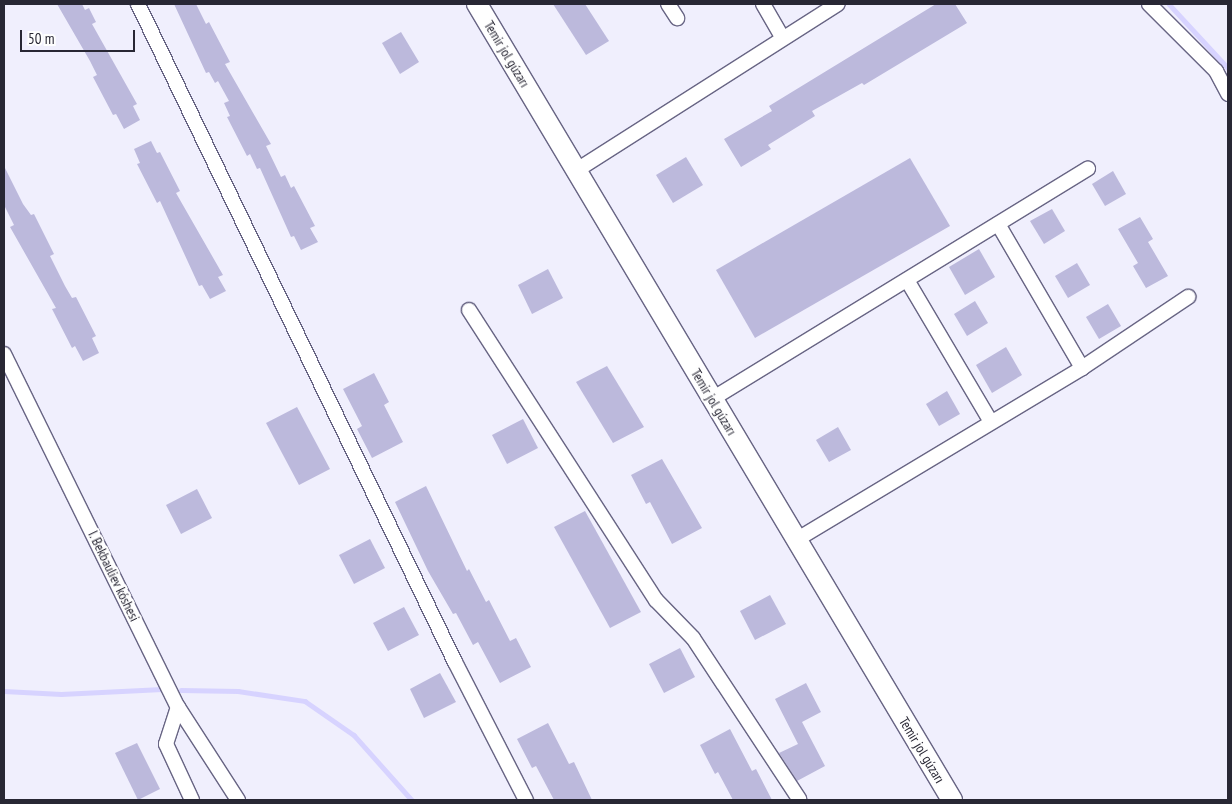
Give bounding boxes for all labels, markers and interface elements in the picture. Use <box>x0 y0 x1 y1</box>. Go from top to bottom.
street label: Temir jol gúzarı <box>481 18 533 90</box>
scale bar <box>22 20 138 52</box>
text: 50 m <box>28 29 54 48</box>
street label: Temir jol gúzarı <box>688 366 740 438</box>
street label: I. Bekbauliev kóshesi <box>84 527 144 625</box>
street label: Temir jol gúzarı <box>896 714 948 786</box>

